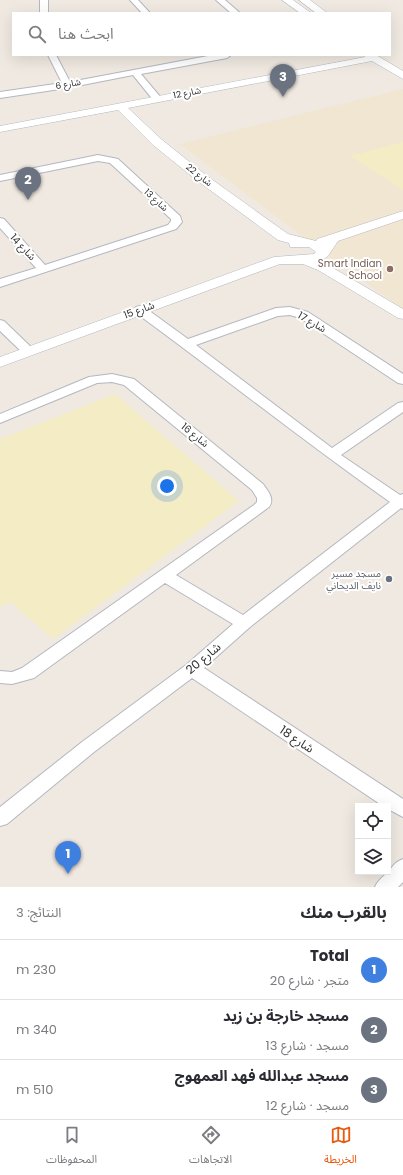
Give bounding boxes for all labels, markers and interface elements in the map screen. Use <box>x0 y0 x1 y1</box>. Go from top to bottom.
search box <box>12 12 391 56</box>
icon: search <box>26 23 48 45</box>
text: ابحث هنا <box>58 23 114 44</box>
pin: 3 <box>270 64 296 97</box>
street label: شارع 6 <box>54 76 82 93</box>
street label: شارع 12 <box>172 84 202 103</box>
street label: شارع 22 <box>183 161 215 190</box>
pin: 2 <box>15 167 41 200</box>
street label: شارع 13 <box>141 186 170 215</box>
street label: 14 شارع <box>7 230 39 264</box>
place label: Smart Indian School <box>318 256 382 283</box>
marker: Smart Indian School <box>385 264 395 274</box>
street label: شارع 15 <box>122 297 157 322</box>
street label: شارع 17 <box>295 308 329 336</box>
street label: شارع 16 <box>178 419 212 451</box>
your location <box>157 476 177 496</box>
place label: مسجد مسير نايف الديحاني <box>326 566 381 593</box>
marker: مسجد مسير نايف الديحاني <box>384 574 394 584</box>
street label: شارع 20 <box>182 638 225 678</box>
street label: شارع 18 <box>276 721 318 758</box>
map controls <box>355 803 391 875</box>
button: locate <box>355 803 391 839</box>
button: layers <box>355 839 391 875</box>
pin: 1 <box>55 841 81 874</box>
text: بالقرب منك <box>301 900 387 924</box>
text: النتائج: 3 <box>16 903 61 922</box>
text: Total <box>310 945 349 966</box>
text: 230 m <box>16 960 56 979</box>
text: 1 <box>372 960 376 979</box>
text: متجر · شارع 20 <box>270 971 349 990</box>
text: مسجد خارجة بن زيد <box>223 1005 349 1026</box>
text: 340 m <box>16 1020 57 1039</box>
text: 2 <box>370 1020 378 1039</box>
text: مسجد · شارع 13 <box>266 1036 349 1055</box>
text: مسجد عبدالله فهد العمهوج <box>175 1065 349 1086</box>
text: 510 m <box>16 1080 53 1099</box>
text: 3 <box>370 1080 378 1099</box>
text: مسجد · شارع 12 <box>266 1096 349 1115</box>
tab: المحفوظات <box>46 1124 97 1171</box>
tab: الاتجاهات <box>189 1124 232 1171</box>
tab: الخريطة <box>324 1124 357 1171</box>

